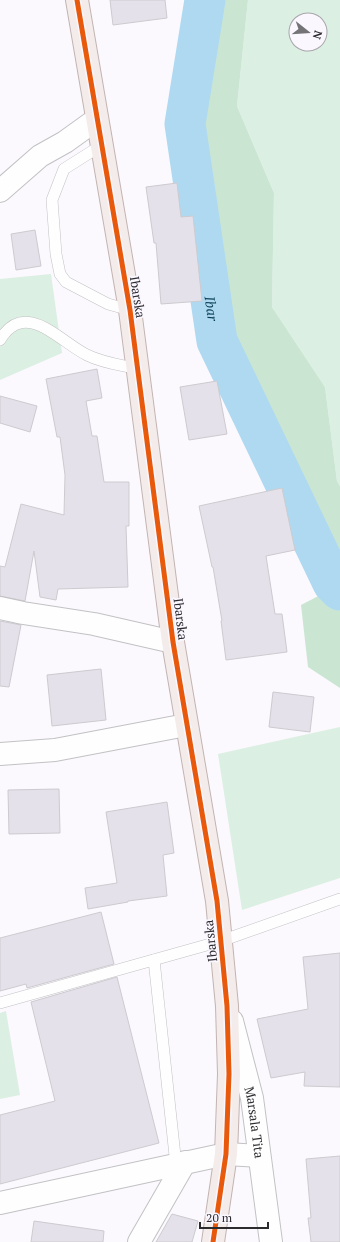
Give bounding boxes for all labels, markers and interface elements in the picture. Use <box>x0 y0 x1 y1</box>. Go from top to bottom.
north arrow <box>288 12 328 52</box>
text: N <box>309 29 325 42</box>
street label: Ibarska <box>126 275 150 320</box>
water label: Ibar <box>201 294 224 323</box>
street label: Ibarska <box>170 597 193 641</box>
street label: Ibarska <box>199 919 221 963</box>
street label: Marsala Tita <box>240 1084 269 1160</box>
scale bar <box>200 1204 268 1230</box>
text: 20 m <box>206 1210 233 1225</box>

